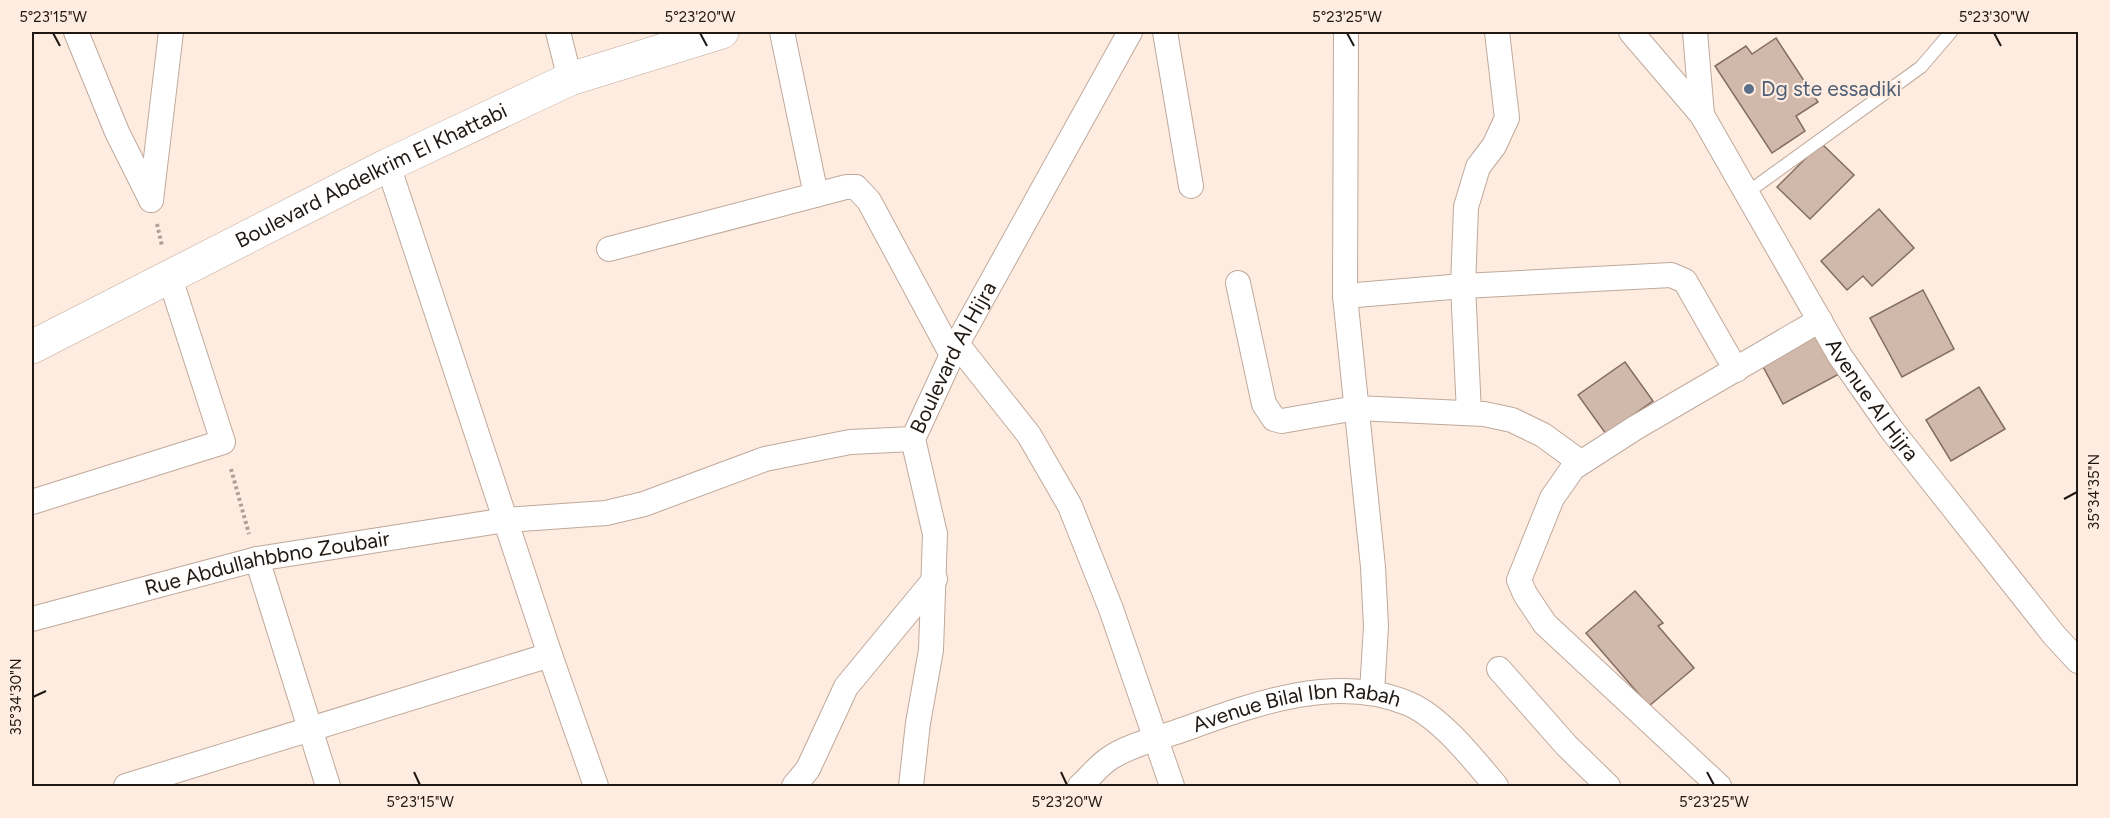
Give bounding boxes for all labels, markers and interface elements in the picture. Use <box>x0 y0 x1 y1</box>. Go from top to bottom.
text: 5°23'15"W <box>19 8 87 26</box>
text: 5°23'20"W <box>665 8 736 26</box>
text: 5°23'25"W <box>1312 8 1383 26</box>
text: 5°23'30"W <box>1959 8 2030 26</box>
place label: Dg ste essadiki <box>1761 76 1901 101</box>
marker: Dg ste essadiki <box>1742 82 1756 96</box>
street label: Boulevard Abdelkrim El Khattabi <box>231 98 511 253</box>
street label: Boulevard Al Hijra <box>904 277 1001 437</box>
street label: Avenue Al Hijra <box>1821 334 1924 466</box>
text: 35°34'35"N <box>2085 454 2103 530</box>
street label: Rue Abdullahbbno Zoubair <box>142 525 391 600</box>
text: 35°34'30"N <box>7 659 25 735</box>
street label: Avenue Bilal Ibn Rabah <box>1189 678 1404 737</box>
text: 5°23'15"W <box>386 793 454 811</box>
text: 5°23'20"W <box>1032 793 1103 811</box>
text: 5°23'25"W <box>1679 793 1750 811</box>

